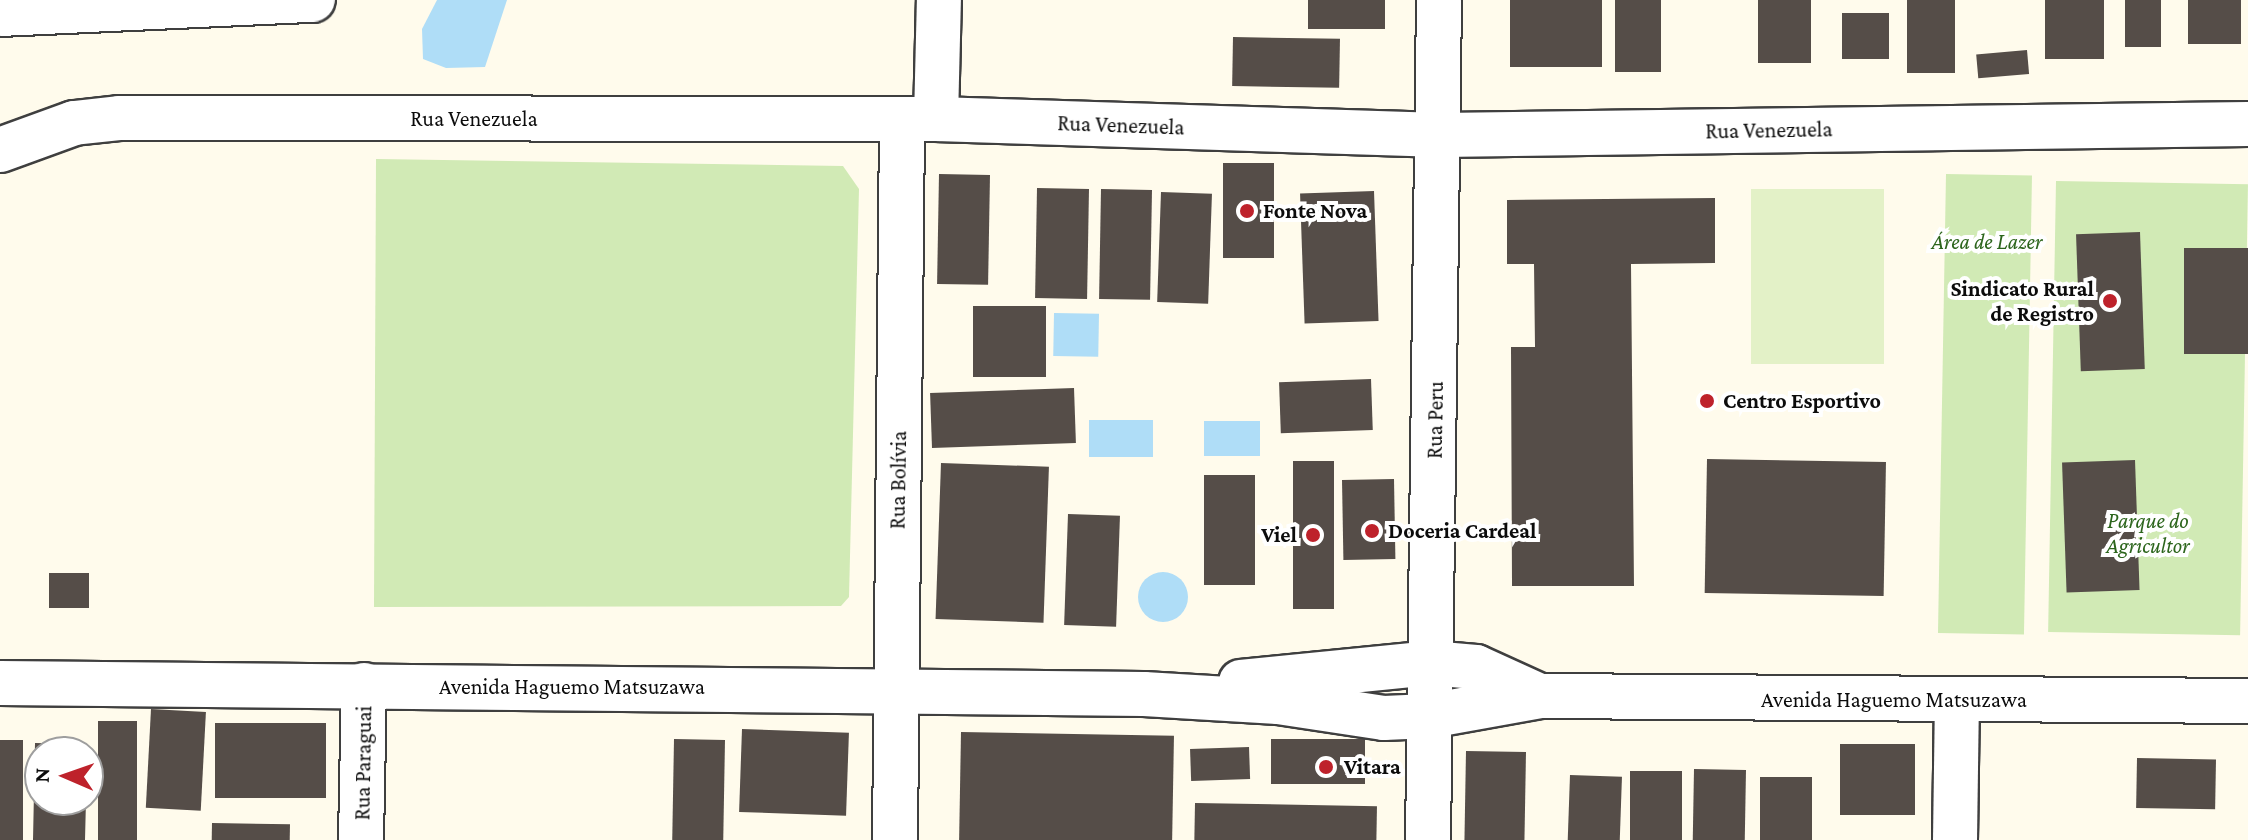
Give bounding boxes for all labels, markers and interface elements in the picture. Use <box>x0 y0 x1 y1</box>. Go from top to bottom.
street label: Rua Venezuela <box>410 106 538 132</box>
street label: Rua Venezuela <box>1057 110 1185 140</box>
street label: Rua Venezuela <box>1705 116 1833 144</box>
place label: Fonte Nova <box>1263 198 1367 224</box>
marker: Fonte Nova <box>1238 202 1256 220</box>
park label: Área de Lazer <box>1931 229 2043 255</box>
place label: Sindicato Rural de Registro <box>1951 275 2094 326</box>
marker: Sindicato Rural de Registro <box>2101 292 2119 310</box>
street label: Rua Peru <box>1421 381 1449 459</box>
place label: Centro Esportivo <box>1723 388 1881 414</box>
marker: Centro Esportivo <box>1698 392 1716 410</box>
street label: Rua Bolívia <box>884 431 912 529</box>
park label: Parque do Agricultor <box>2106 507 2190 558</box>
place label: Doceria Cardeal <box>1388 518 1536 544</box>
place label: Viel <box>1261 522 1297 548</box>
marker: Doceria Cardeal <box>1363 522 1381 540</box>
marker: Viel <box>1304 526 1322 544</box>
street label: Avenida Haguemo Matsuzawa <box>439 674 705 700</box>
street label: Avenida Haguemo Matsuzawa <box>1761 687 2027 713</box>
street label: Rua Paraguai <box>349 705 377 821</box>
north arrow <box>24 736 104 816</box>
place label: Vitara <box>1344 754 1401 780</box>
marker: Vitara <box>1315 756 1337 778</box>
text: N <box>29 767 54 783</box>

